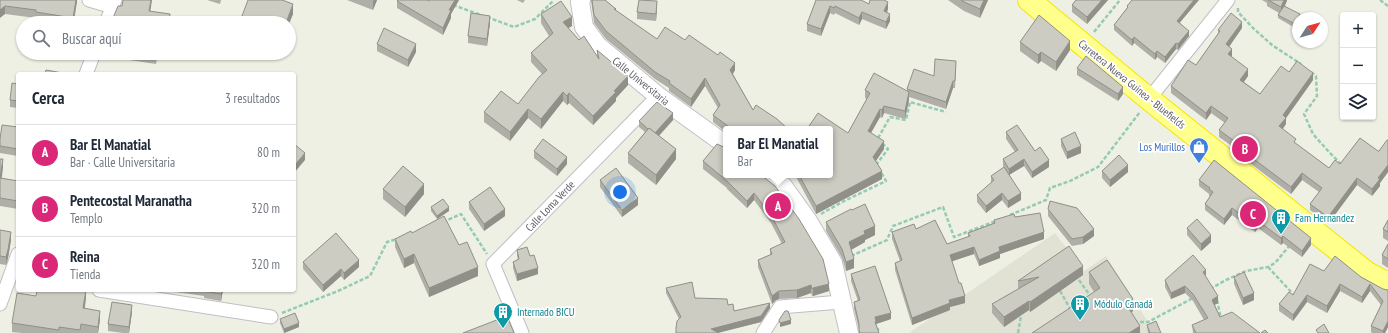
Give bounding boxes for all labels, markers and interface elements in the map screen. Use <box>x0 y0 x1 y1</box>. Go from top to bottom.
north arrow <box>1292 12 1328 48</box>
map controls <box>1340 12 1376 120</box>
button: + <box>1340 12 1376 48</box>
search box <box>16 16 296 60</box>
icon: search <box>30 27 52 49</box>
text: Buscar aquí <box>62 29 122 48</box>
street label: Carretera Nueva Guinea - Bluefields <box>1076 36 1189 132</box>
button: − <box>1340 48 1376 84</box>
street label: Calle Universitaria <box>610 54 672 108</box>
button: layers <box>1340 84 1376 120</box>
text: Cerca <box>32 87 65 109</box>
text: 3 resultados <box>225 90 280 107</box>
popup <box>723 126 833 178</box>
text: Bar El Manatial <box>738 134 818 153</box>
pin: B <box>1232 134 1258 164</box>
text: Bar El Manatial <box>70 135 151 154</box>
shop icon: Los Murillos <box>1188 136 1210 164</box>
place label: Los Murillos <box>1139 140 1185 154</box>
text: A <box>42 144 48 161</box>
text: 80 m <box>257 144 280 161</box>
text: Bar <box>738 153 752 170</box>
text: Bar · Calle Universitaria <box>70 154 175 171</box>
street label: Calle Loma Verde <box>522 177 578 234</box>
your location <box>610 182 630 202</box>
text: Pentecostal Maranatha <box>70 191 192 210</box>
pin: A <box>765 191 791 221</box>
pin: C <box>1240 199 1266 229</box>
text: B <box>42 200 48 217</box>
text: 320 m <box>251 200 280 217</box>
building icon: Fam Hernandez <box>1270 207 1292 235</box>
text: Templo <box>70 210 103 227</box>
place label: Fam Hernandez <box>1295 211 1354 225</box>
text: Reina <box>70 247 100 266</box>
text: C <box>42 256 48 273</box>
text: 320 m <box>251 256 280 273</box>
text: Tienda <box>70 266 101 283</box>
building icon: Módulo Canadá <box>1069 293 1091 321</box>
place label: Módulo Canadá <box>1094 297 1153 311</box>
building icon: Internado BICU <box>492 301 514 329</box>
place label: Internado BICU <box>517 305 575 319</box>

